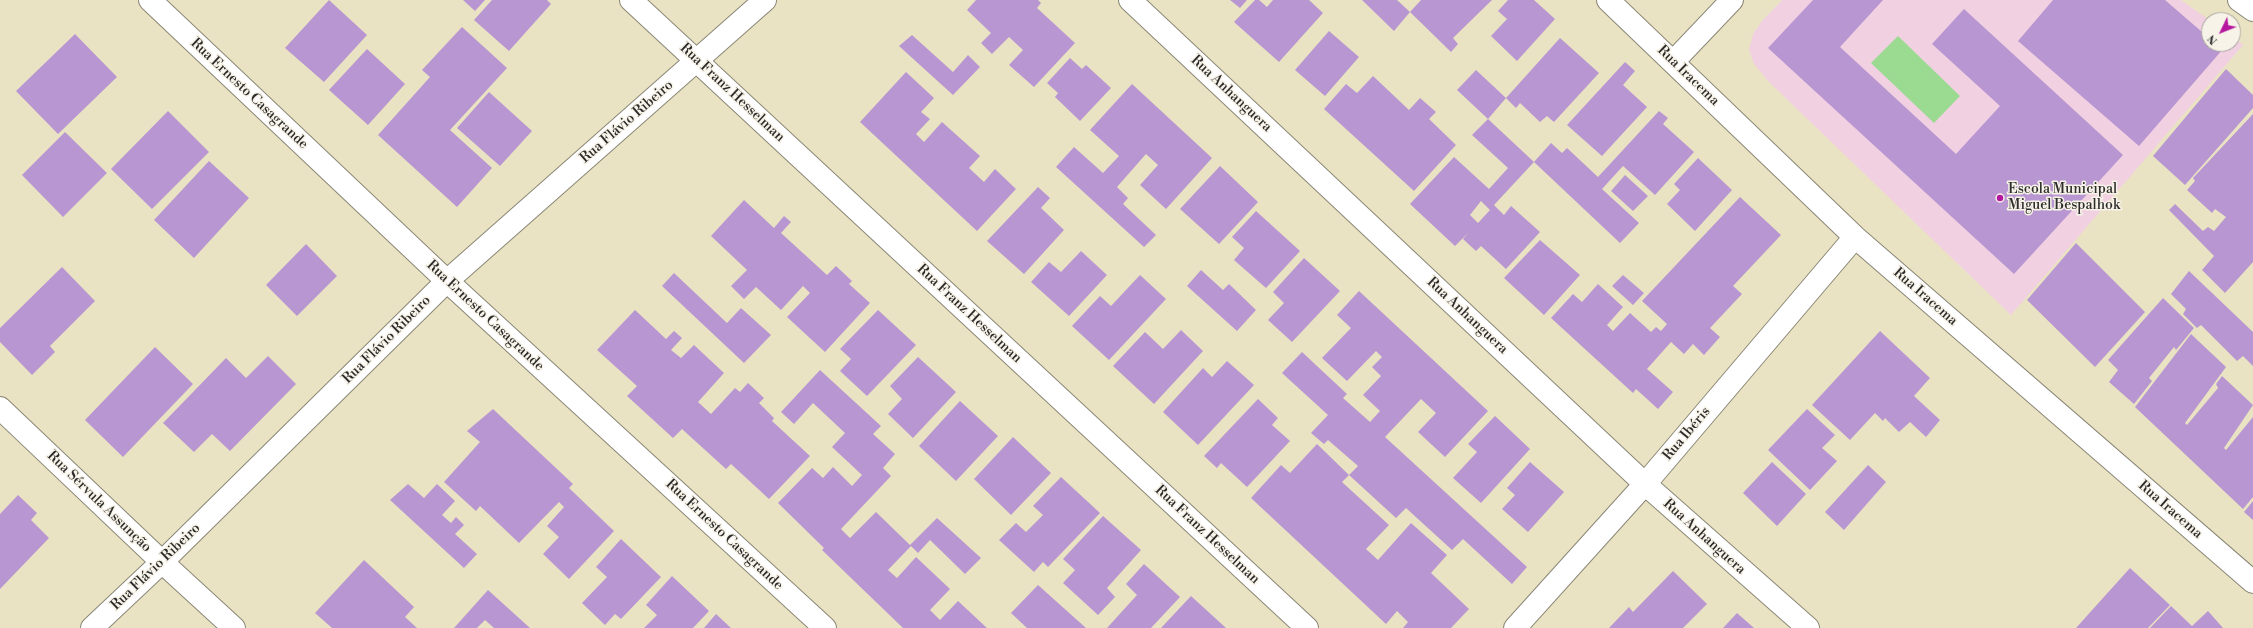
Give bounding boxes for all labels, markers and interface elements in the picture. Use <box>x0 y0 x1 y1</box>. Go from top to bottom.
north arrow <box>2201 12 2241 52</box>
text: N <box>2205 32 2221 47</box>
street label: Rua Ernesto Casagrande <box>187 35 311 153</box>
street label: Rua Franz Hesselman <box>676 40 788 146</box>
street label: Rua Iracema <box>1654 42 1722 110</box>
street label: Rua Anhanguera <box>1187 52 1275 136</box>
street label: Rua Flávio Ribeiro <box>577 77 677 167</box>
place label: Escola Municipal Miguel Bespalhok <box>2008 182 2120 214</box>
marker: Escola Municipal Miguel Bespalhok <box>1995 193 2005 203</box>
street label: Rua Ernesto Casagrande <box>423 257 547 375</box>
street label: Rua Franz Hesselman <box>913 261 1025 367</box>
street label: Rua Iracema <box>1889 265 1961 329</box>
street label: Rua Anhanguera <box>1423 274 1511 358</box>
street label: Rua Flávio Ribeiro <box>339 292 435 388</box>
street label: Rua Ibéris <box>1660 404 1714 464</box>
street label: Rua Sérvula Assunção <box>43 448 155 556</box>
street label: Rua Ernesto Casagrande <box>662 476 786 594</box>
street label: Rua Iracema <box>2134 478 2206 542</box>
street label: Rua Franz Hesselman <box>1151 482 1263 588</box>
street label: Rua Anhanguera <box>1659 496 1749 578</box>
street label: Rua Flávio Ribeiro <box>108 520 204 614</box>

